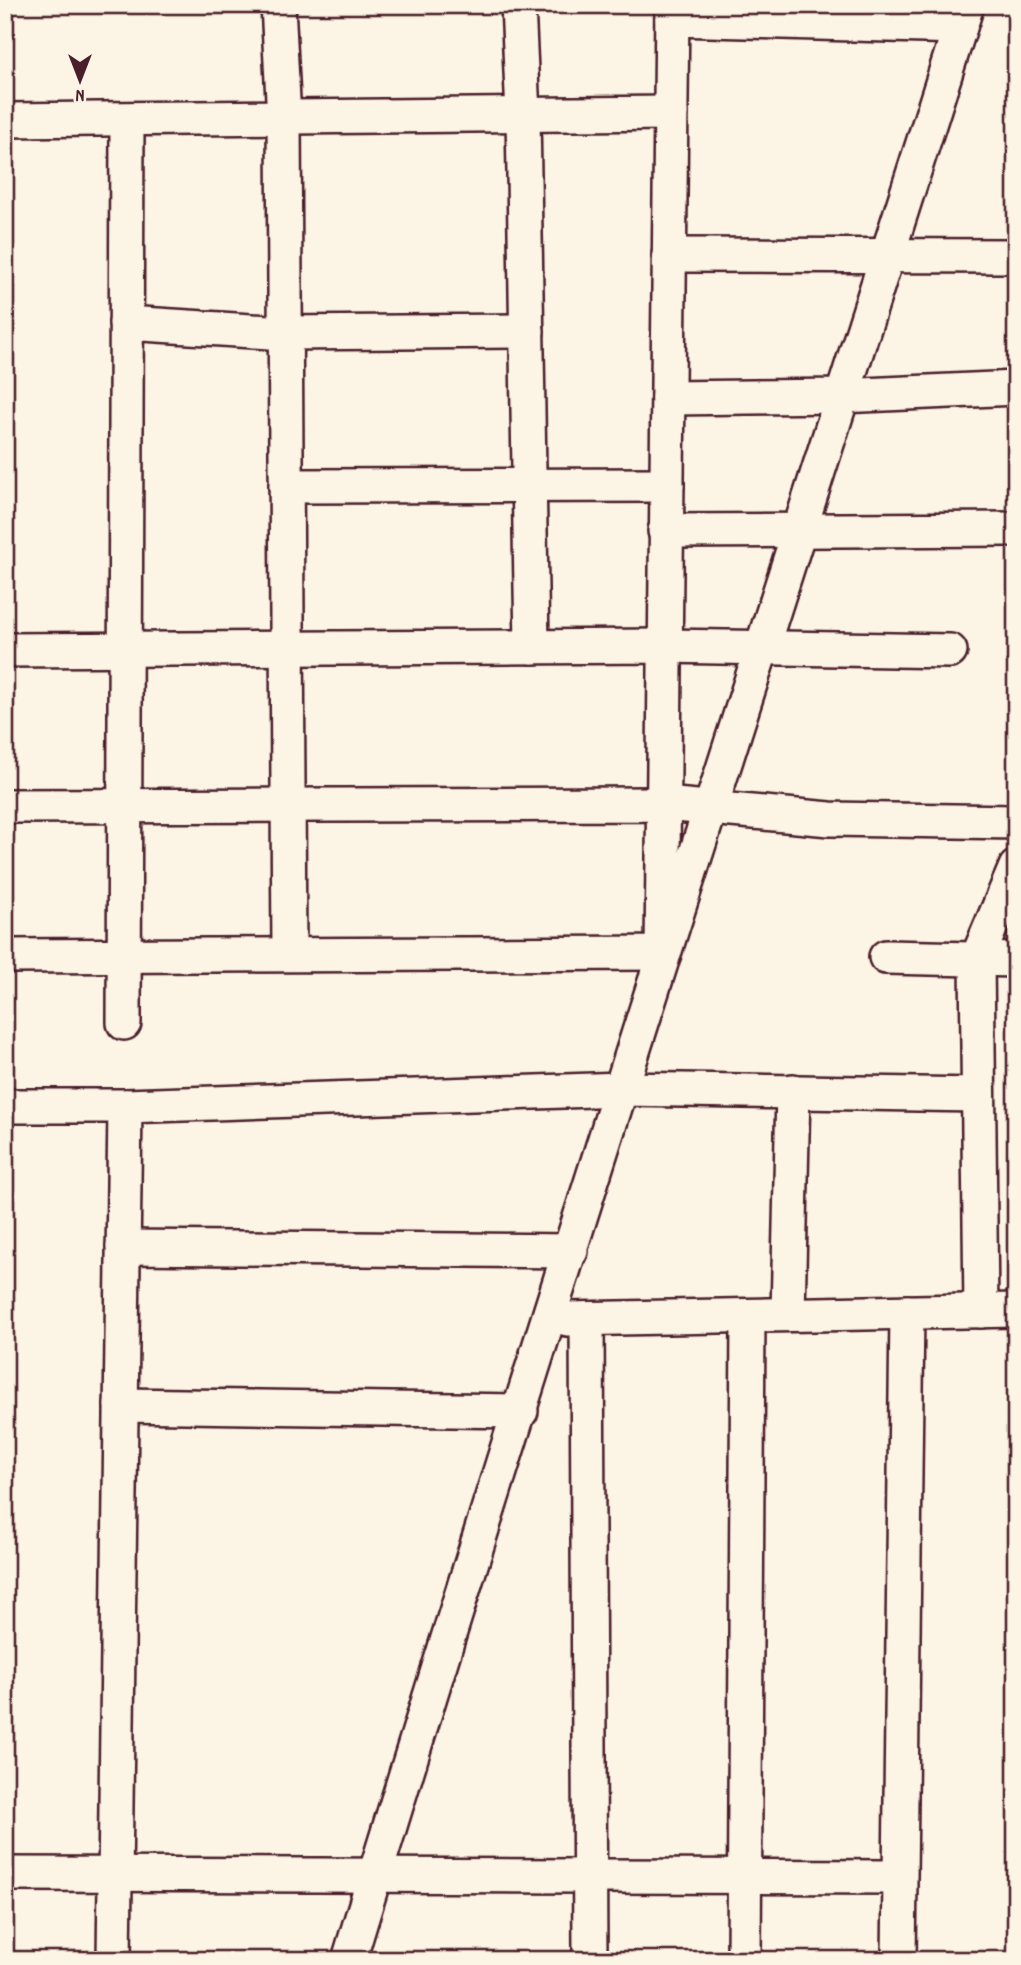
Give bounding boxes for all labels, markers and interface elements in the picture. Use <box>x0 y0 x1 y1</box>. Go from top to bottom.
north arrow <box>46 46 116 116</box>
text: N <box>75 80 85 107</box>

